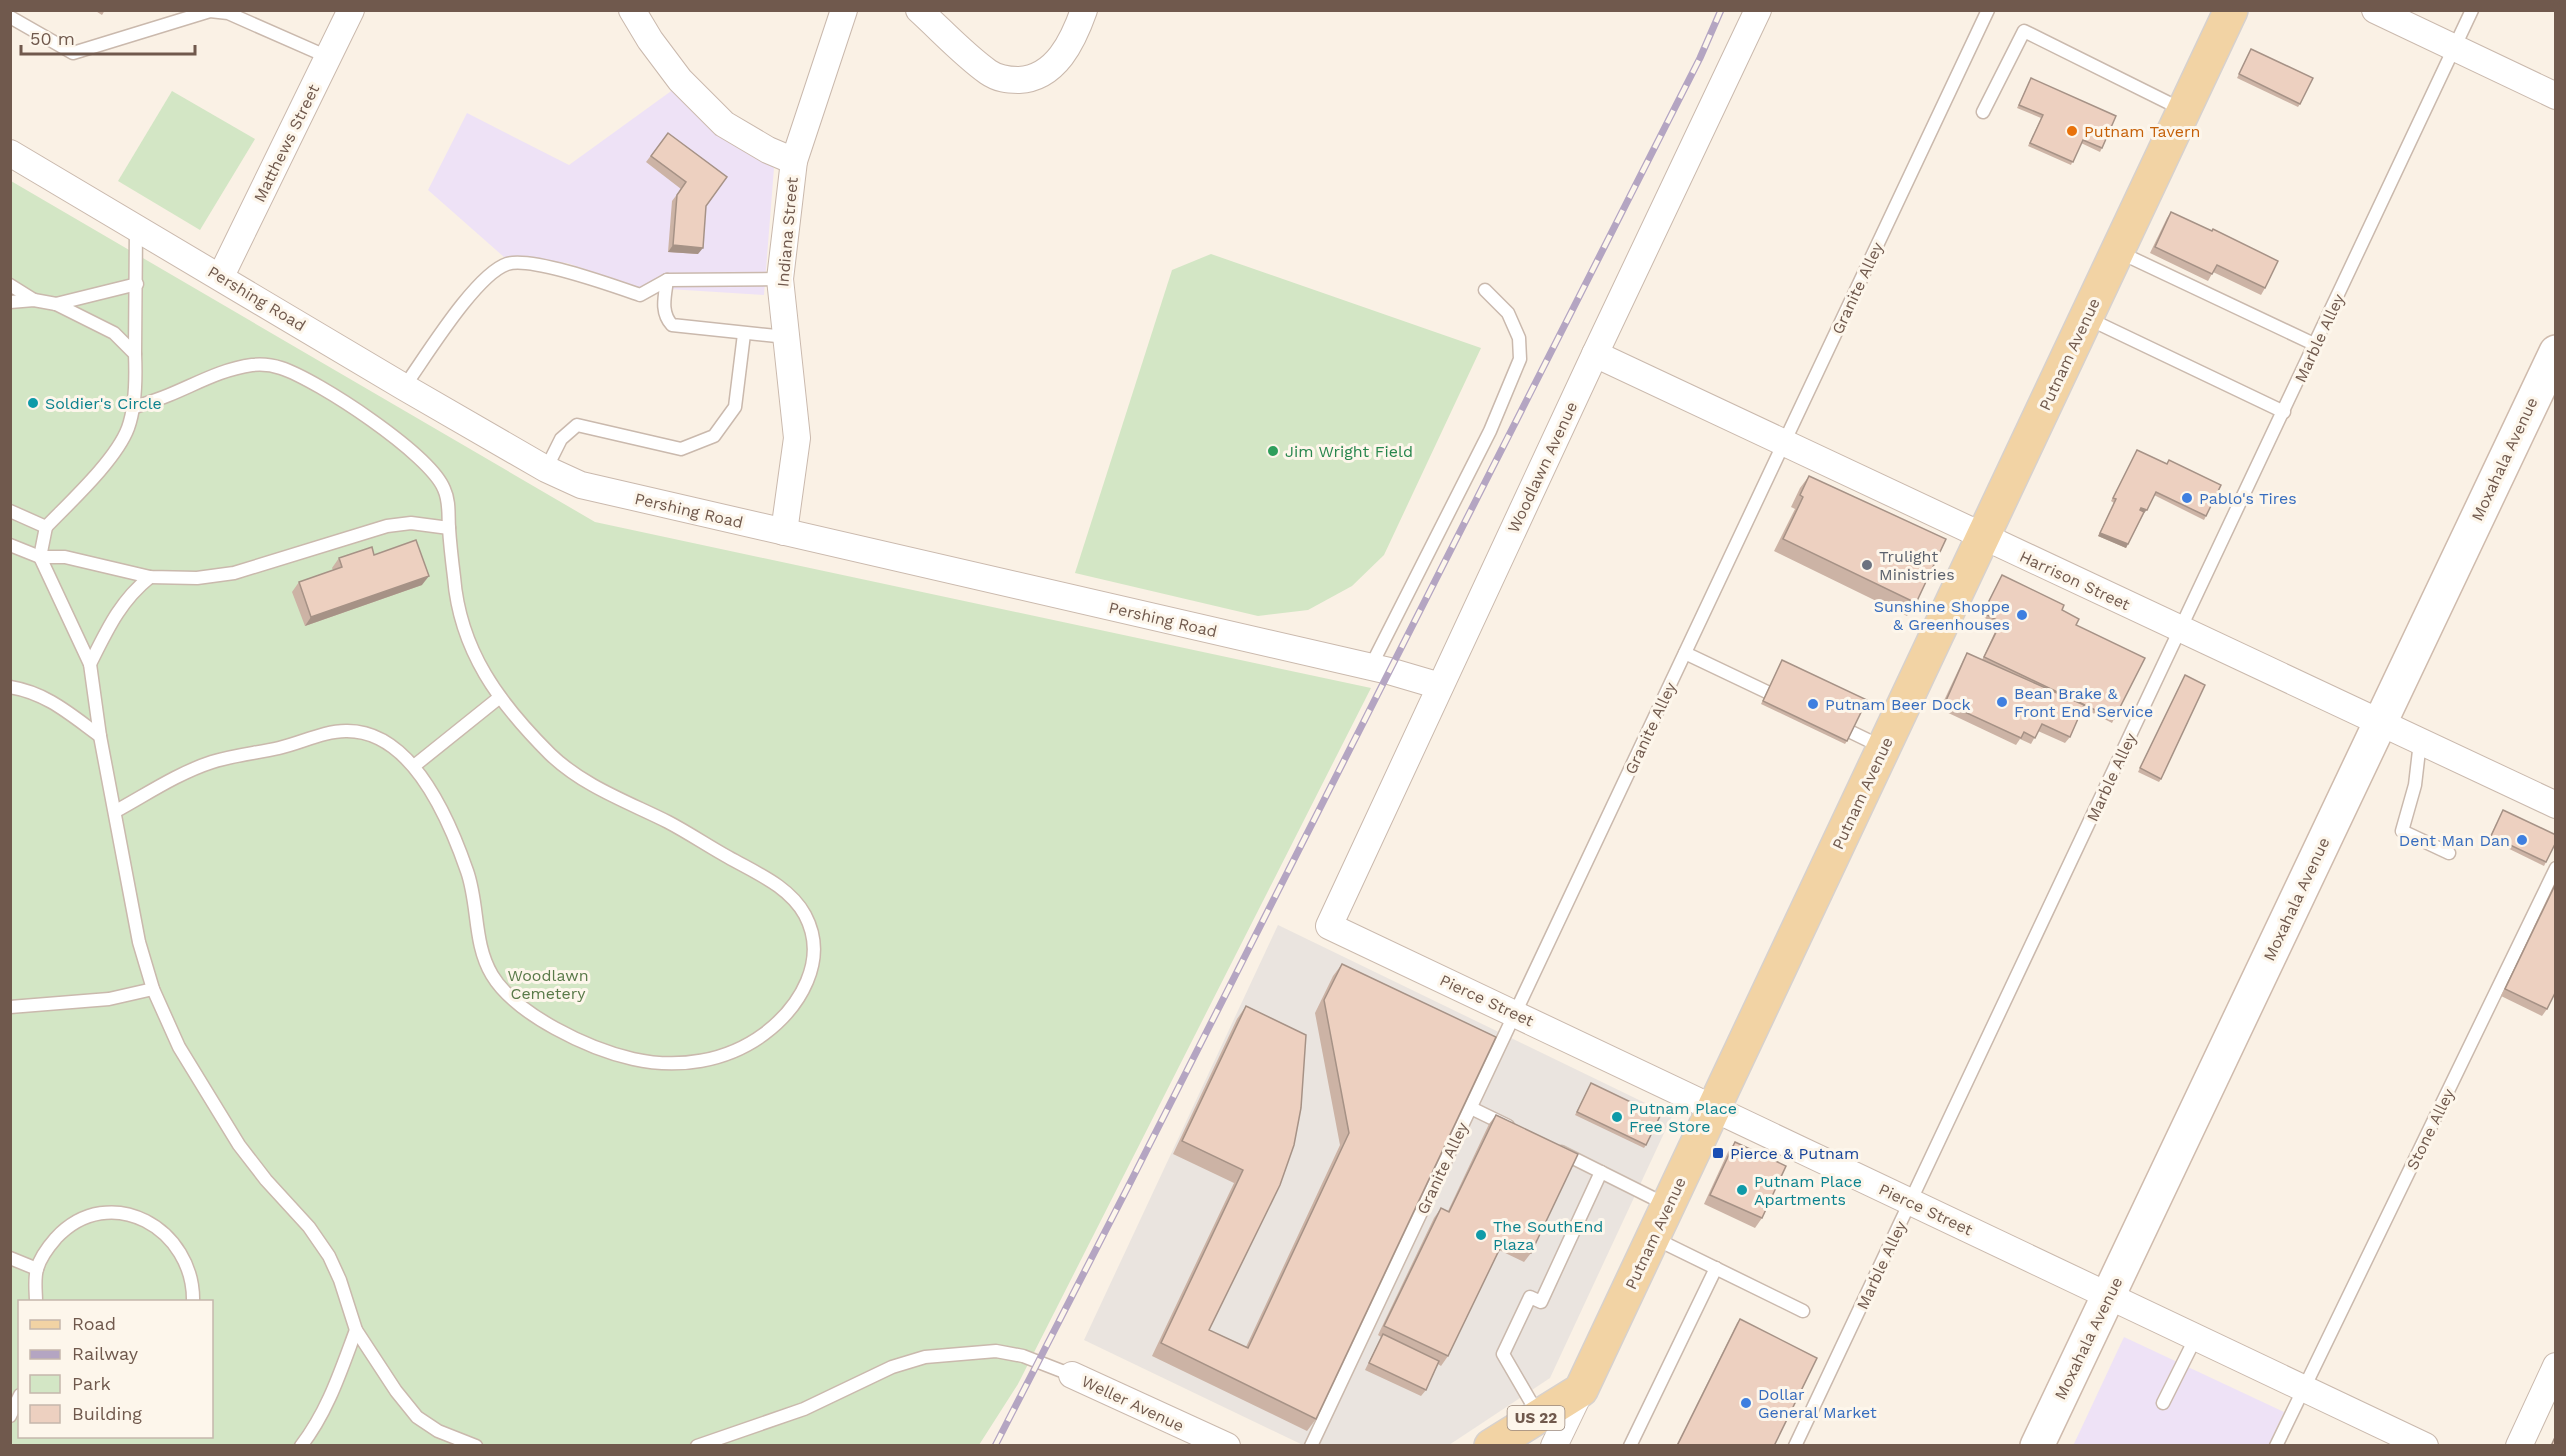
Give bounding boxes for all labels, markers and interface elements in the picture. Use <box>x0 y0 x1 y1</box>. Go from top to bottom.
scale bar <box>21 18 195 56</box>
text: 50 m <box>30 28 75 49</box>
street label: Matthews Street <box>250 81 323 205</box>
place label: Putnam Tavern <box>2084 122 2200 141</box>
marker: Putnam Tavern <box>2065 124 2079 138</box>
street label: Indiana Street <box>773 176 802 288</box>
street label: Granite Alley <box>1828 239 1887 337</box>
street label: Pershing Road <box>204 262 309 335</box>
street label: Marble Alley <box>2291 290 2349 386</box>
street label: Putnam Avenue <box>2035 295 2104 413</box>
place label: Soldier's Circle <box>45 394 162 413</box>
street label: Moxahala Avenue <box>2467 394 2541 524</box>
marker: Soldier's Circle <box>26 396 40 410</box>
street label: Woodlawn Avenue <box>1504 399 1581 536</box>
place label: Jim Wright Field <box>1285 442 1413 461</box>
marker: Jim Wright Field <box>1266 444 1280 458</box>
street label: Pershing Road <box>633 489 745 532</box>
place label: Pablo's Tires <box>2199 489 2297 508</box>
marker: Pablo's Tires <box>2180 491 2194 505</box>
place label: Trulight Ministries <box>1879 547 1955 584</box>
street label: Harrison Street <box>2017 547 2133 614</box>
marker: Trulight Ministries <box>1860 558 1874 572</box>
place label: Sunshine Shoppe & Greenhouses <box>1874 597 2010 634</box>
street label: Pershing Road <box>1107 598 1219 641</box>
marker: Sunshine Shoppe & Greenhouses <box>2015 608 2029 622</box>
street label: Granite Alley <box>1621 679 1680 777</box>
place label: Bean Brake & Front End Service <box>2014 684 2153 721</box>
place label: Putnam Beer Dock <box>1825 695 1971 714</box>
marker: Bean Brake & Front End Service <box>1995 695 2009 709</box>
marker: Putnam Beer Dock <box>1806 697 1820 711</box>
street label: Marble Alley <box>2083 729 2141 825</box>
street label: Putnam Avenue <box>1828 734 1897 852</box>
place label: Dent Man Dan <box>2399 831 2510 850</box>
marker: Dent Man Dan <box>2515 833 2529 847</box>
street label: Moxahala Avenue <box>2259 834 2333 964</box>
park label: Woodlawn Cemetery <box>507 966 589 1003</box>
street label: Pierce Street <box>1437 970 1537 1031</box>
street label: Stone Alley <box>2403 1085 2459 1173</box>
place label: Putnam Place Free Store <box>1629 1099 1737 1136</box>
marker: Putnam Place Free Store <box>1610 1110 1624 1124</box>
street label: Granite Alley <box>1413 1119 1472 1217</box>
place label: Pierce & Putnam <box>1730 1144 1859 1163</box>
marker: Pierce & Putnam <box>1711 1146 1725 1160</box>
place label: Putnam Place Apartments <box>1754 1172 1862 1209</box>
street label: Putnam Avenue <box>1621 1174 1690 1292</box>
street label: Pierce Street <box>1876 1179 1976 1240</box>
marker: Putnam Place Apartments <box>1735 1183 1749 1197</box>
place label: The SouthEnd Plaza <box>1493 1217 1603 1254</box>
street label: Marble Alley <box>1853 1217 1911 1313</box>
marker: The SouthEnd Plaza <box>1474 1228 1488 1242</box>
street label: Moxahala Avenue <box>2051 1274 2126 1403</box>
legend <box>18 1300 213 1438</box>
text: Road <box>72 1313 116 1334</box>
text: Railway <box>72 1343 139 1364</box>
street label: Weller Avenue <box>1079 1371 1187 1435</box>
text: Park <box>72 1373 111 1394</box>
place label: Dollar General Market <box>1758 1385 1877 1422</box>
marker: Dollar General Market <box>1739 1396 1753 1410</box>
text: Building <box>72 1403 142 1424</box>
road number: US 22 <box>1508 1406 1564 1430</box>

